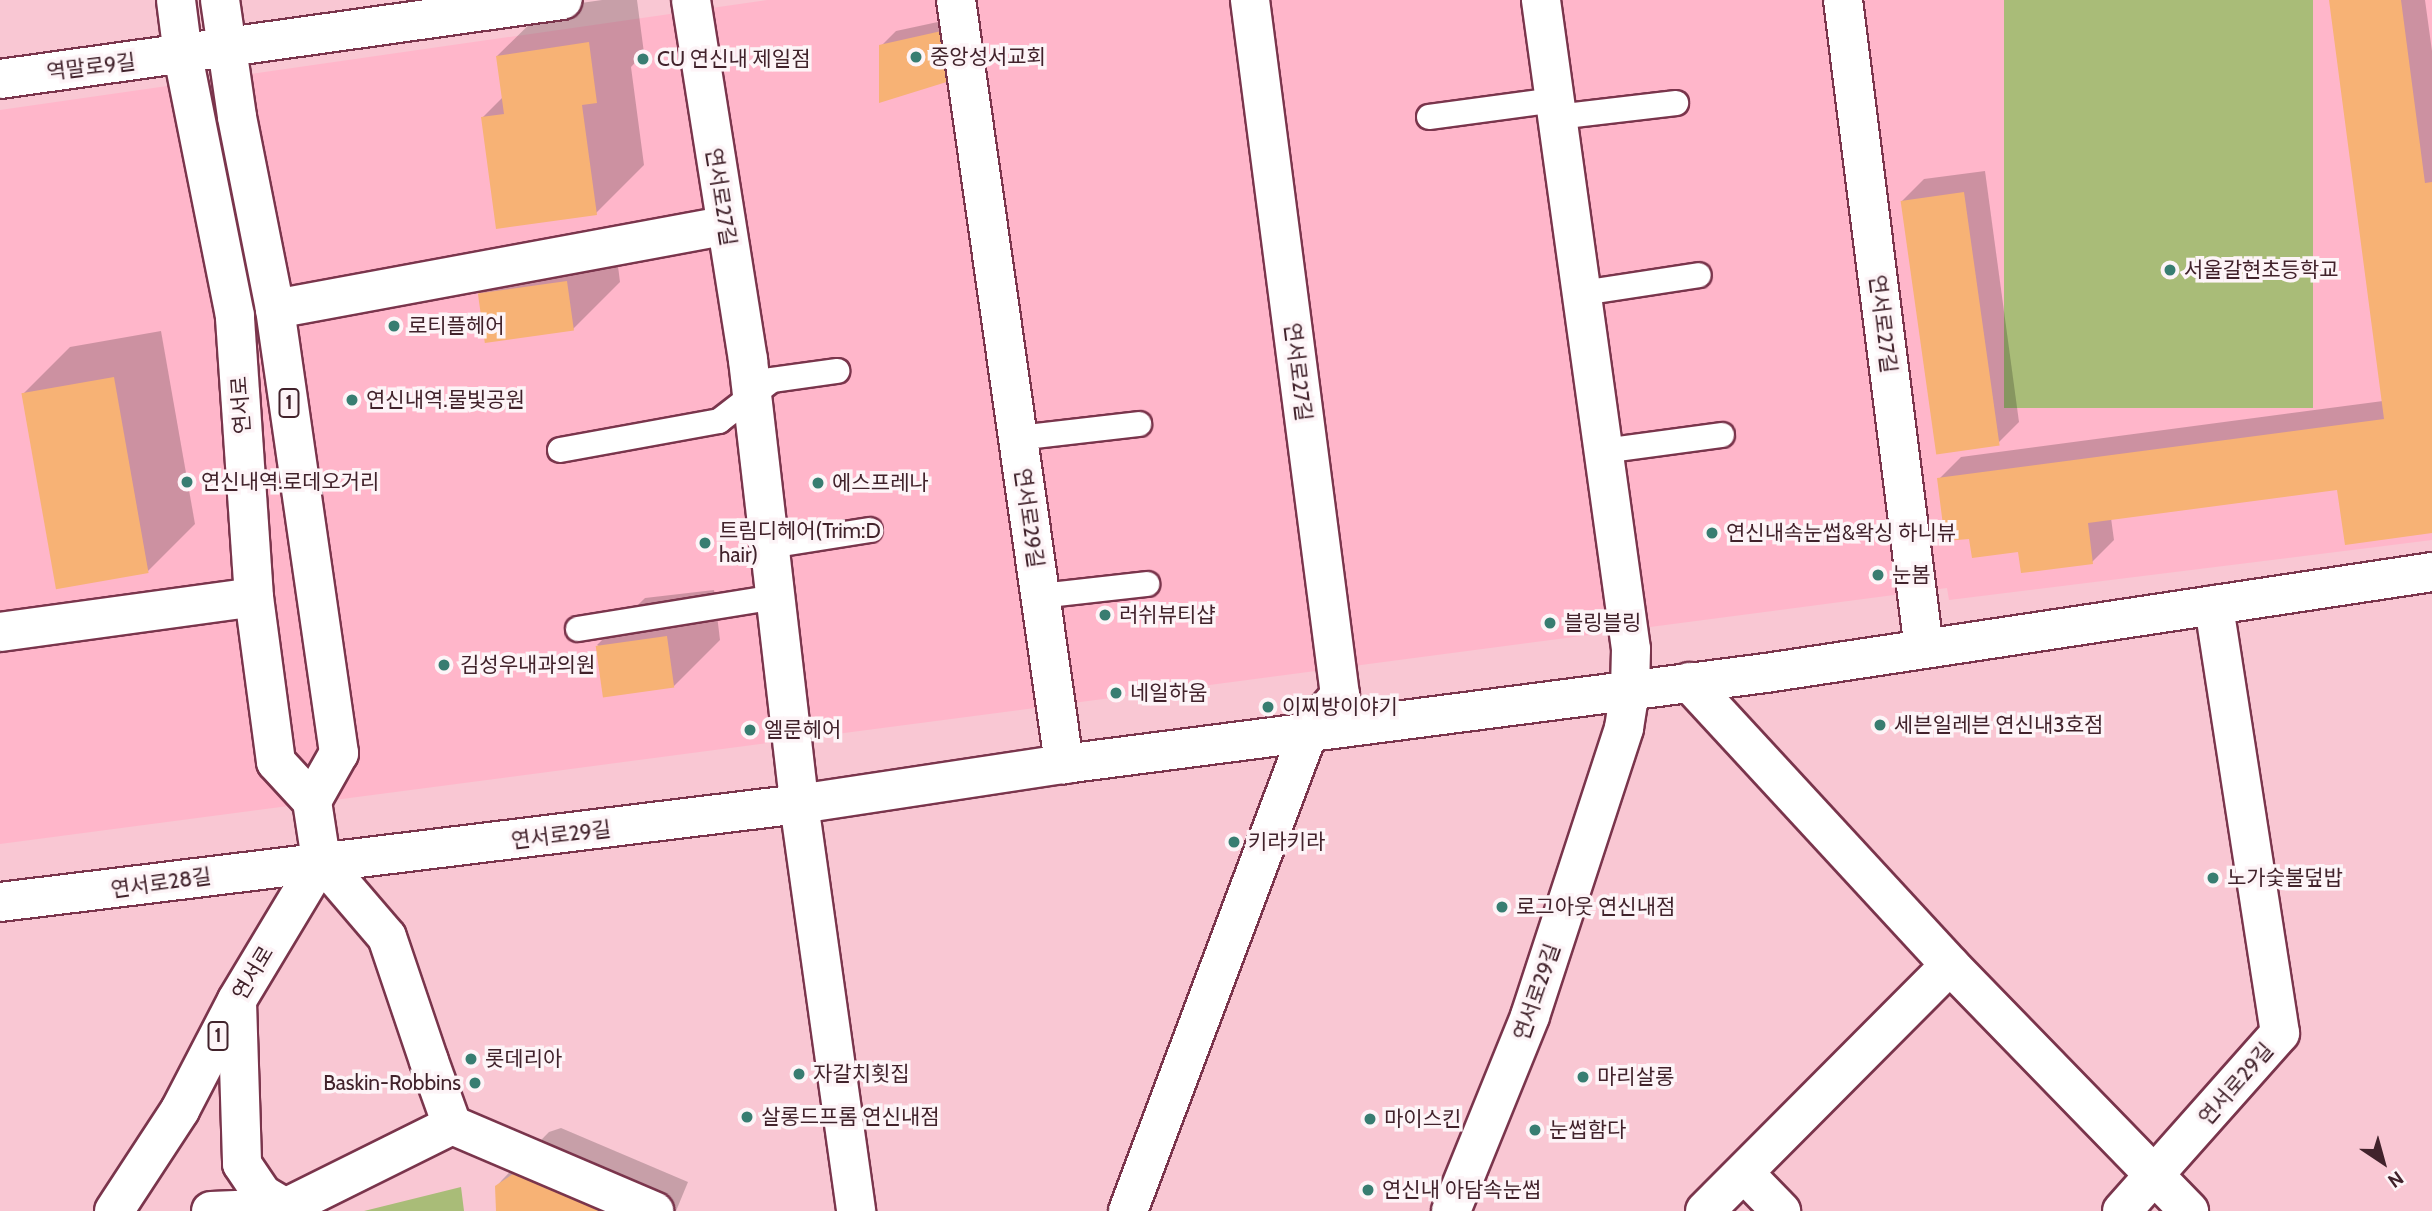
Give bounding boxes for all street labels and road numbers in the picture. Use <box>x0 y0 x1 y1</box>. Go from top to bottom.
street label: 역말로9길 <box>45 49 137 85</box>
street label: 연서로27길 <box>701 146 741 248</box>
street label: 연서로27길 <box>1864 273 1902 375</box>
street label: 연서로27길 <box>1279 321 1317 423</box>
street label: 연서로 <box>226 375 256 435</box>
road number: 1 <box>277 388 301 418</box>
street label: 연서로29길 <box>1010 467 1048 569</box>
street label: 연서로29길 <box>510 816 612 854</box>
street label: 연서로28길 <box>109 863 213 903</box>
street label: 연서로29길 <box>1509 941 1565 1043</box>
street label: 연서로 <box>227 942 279 1004</box>
road number: 1 <box>206 1020 230 1052</box>
street label: 연서로29길 <box>2194 1038 2278 1130</box>

